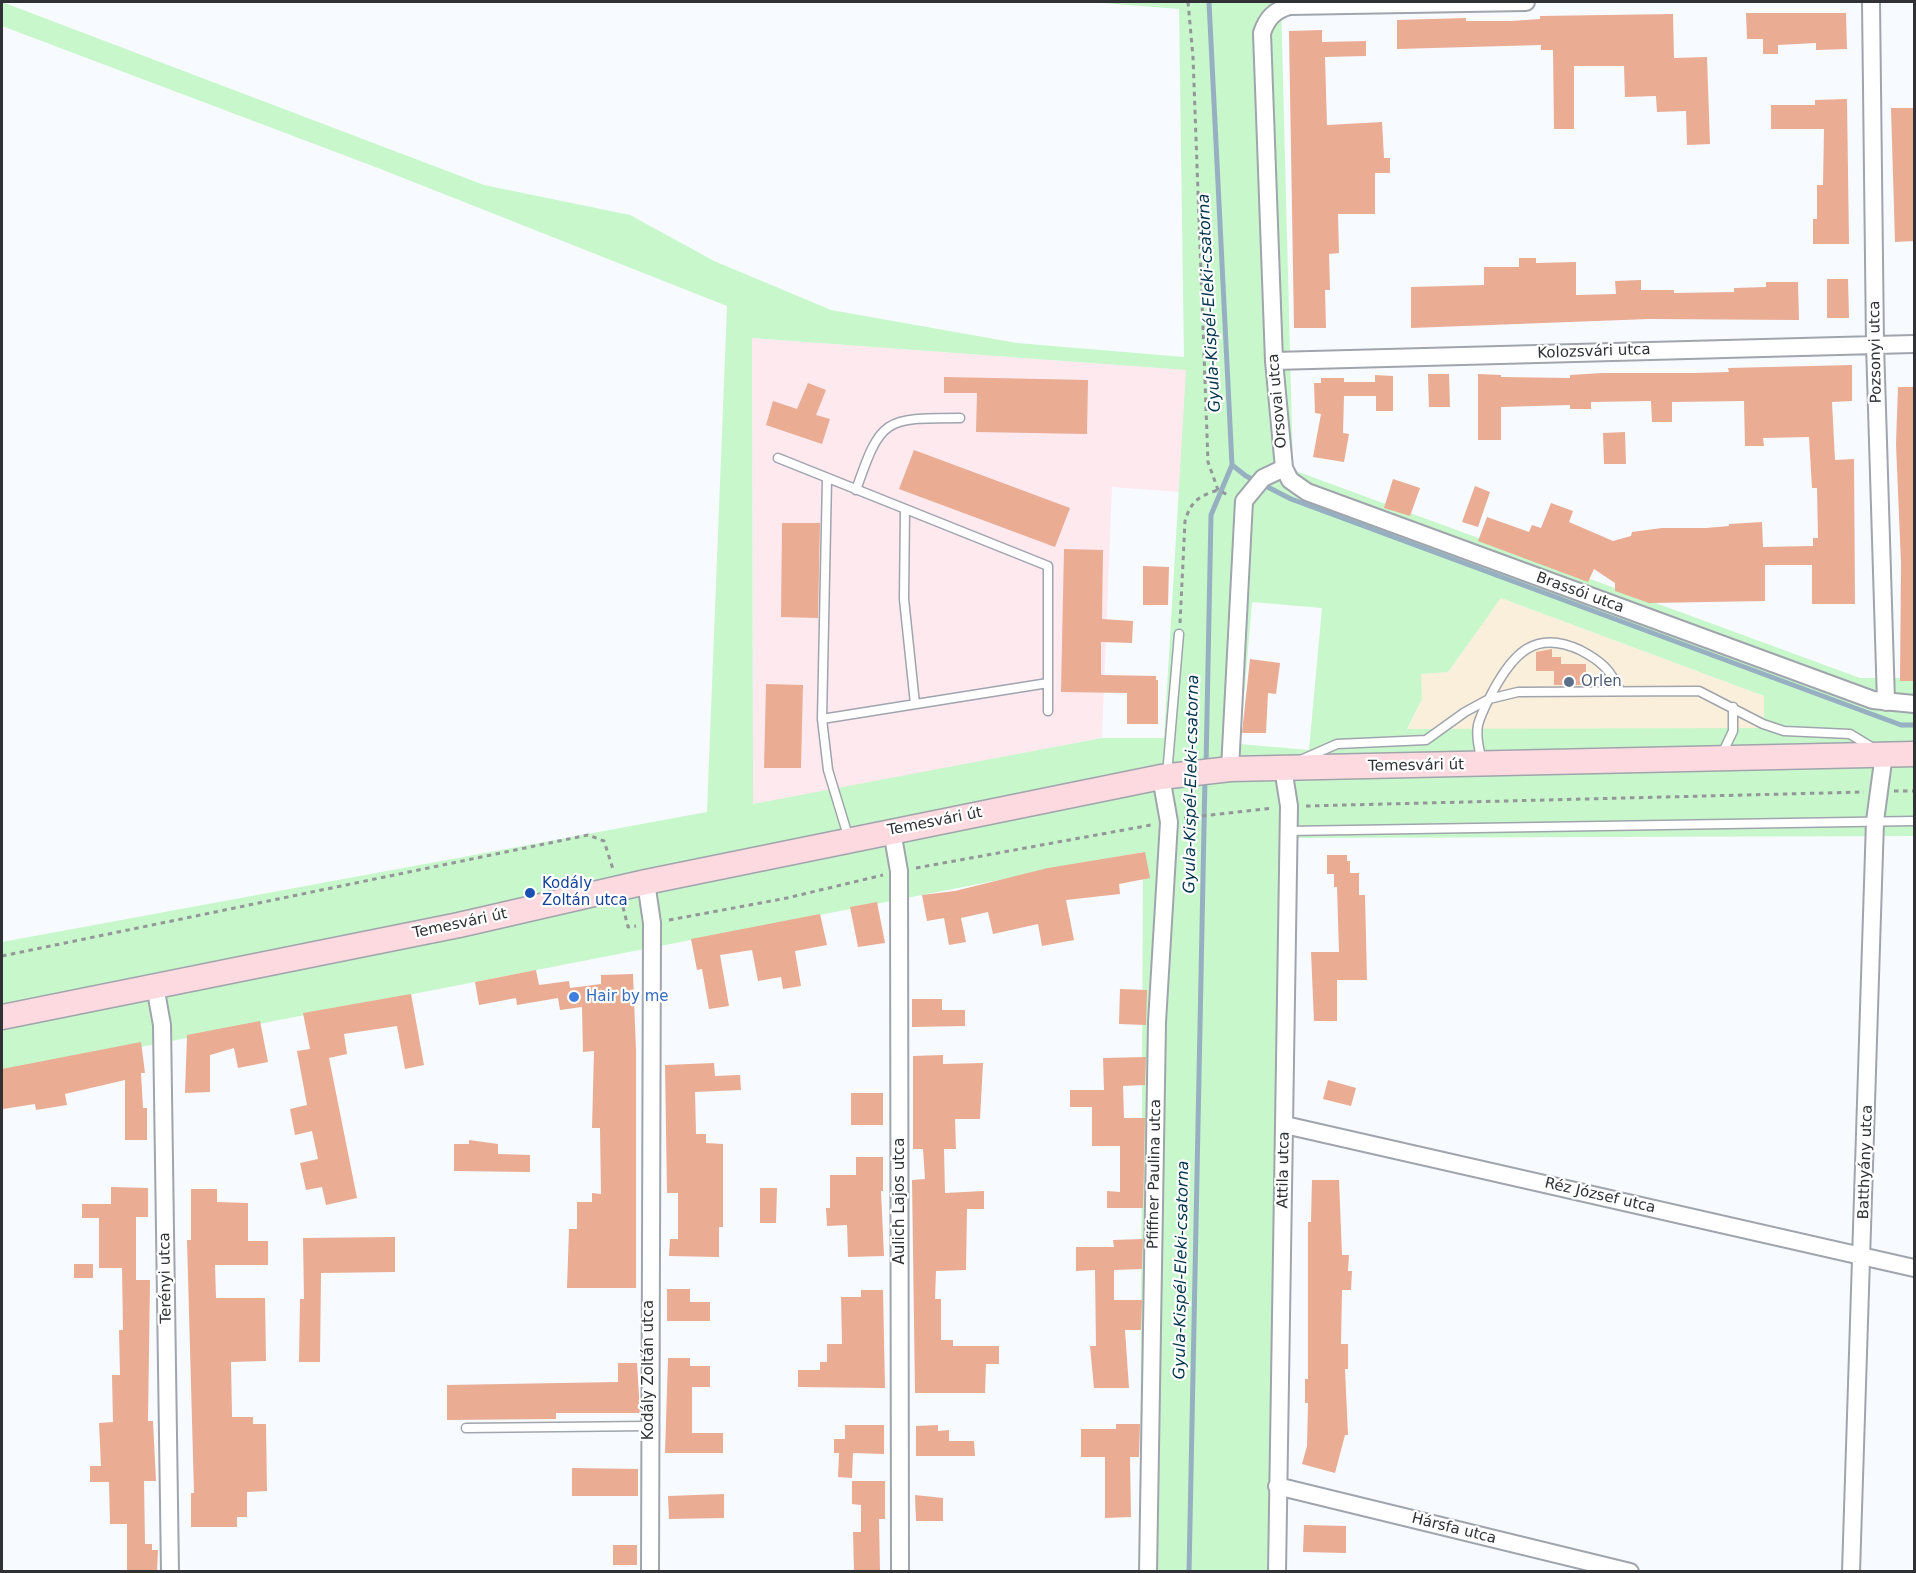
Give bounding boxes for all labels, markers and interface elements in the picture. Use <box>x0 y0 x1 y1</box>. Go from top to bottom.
water label: Gyula-Kispél-Eleki-csatorna <box>1195 193 1225 413</box>
street label: Pozsonyi utca <box>1866 301 1886 403</box>
street label: Kolozsvári utca <box>1537 341 1651 363</box>
street label: Orsovai utca <box>1265 353 1291 449</box>
street label: Brassói utca <box>1534 569 1626 617</box>
place label: Orlen <box>1581 673 1622 691</box>
water label: Gyula-Kispél-Eleki-csatorna <box>1180 674 1204 894</box>
marker: Orlen <box>1562 675 1576 689</box>
street label: Temesvári út <box>1368 756 1464 776</box>
street label: Temesvári út <box>886 804 984 840</box>
place label: Kodály Zoltán utca <box>542 875 628 910</box>
marker: Kodály Zoltán utca <box>523 886 537 900</box>
street label: Temesvári út <box>411 905 509 943</box>
place label: Hair by me <box>586 988 669 1006</box>
marker: Hair by me <box>567 990 581 1004</box>
street label: Pfiffner Paulina utca <box>1145 1099 1165 1249</box>
street label: Batthyány utca <box>1855 1104 1877 1220</box>
street label: Attila utca <box>1274 1131 1294 1209</box>
street label: Aulich Lajos utca <box>891 1138 909 1264</box>
water label: Gyula-Kispél-Eleki-csatorna <box>1170 1160 1194 1380</box>
street label: Réz József utca <box>1543 1175 1657 1217</box>
street label: Terényi utca <box>156 1232 176 1324</box>
street label: Kodály Zoltán utca <box>640 1300 658 1440</box>
street label: Hársfa utca <box>1410 1510 1498 1548</box>

